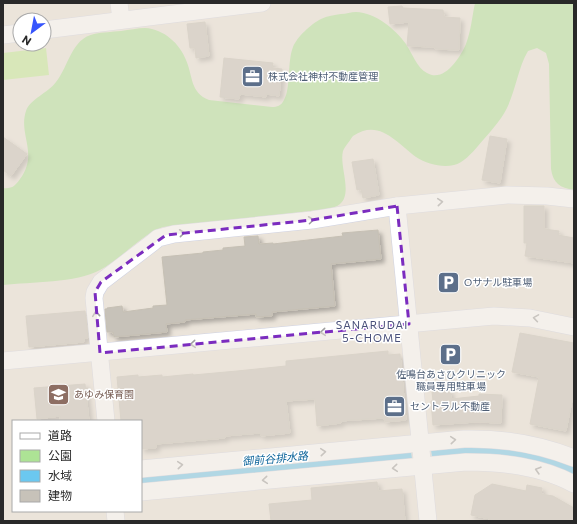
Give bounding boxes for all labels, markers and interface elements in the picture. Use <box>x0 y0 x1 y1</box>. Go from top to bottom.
north arrow <box>12 12 52 52</box>
text: N <box>19 33 33 49</box>
office icon: 株式会社神村不動産管理 <box>239 63 265 89</box>
place label: 株式会社神村不動産管理 <box>268 70 378 82</box>
one-way arrow <box>437 197 443 206</box>
one-way arrow <box>308 216 314 225</box>
one-way arrow <box>179 229 185 238</box>
parking icon: Oサナル駐車場 <box>436 269 462 295</box>
place label: Oサナル駐車場 <box>464 276 532 288</box>
one-way arrow <box>91 311 100 317</box>
one-way arrow <box>533 314 539 323</box>
district label: SANARUDAI 5-CHOME <box>336 318 408 344</box>
one-way arrow <box>320 327 326 336</box>
one-way arrow <box>190 339 196 348</box>
parking icon: 佐鳴台あさひクリニック 職員専用駐車場 <box>438 341 464 367</box>
place label: 佐鳴台あさひクリニック 職員専用駐車場 <box>396 368 506 392</box>
school or university icon: あゆみ保育園 <box>46 381 72 407</box>
place label: あゆみ保育園 <box>74 388 134 400</box>
office icon: セントラル不動産 <box>381 393 407 419</box>
place label: セントラル不動産 <box>410 400 490 412</box>
legend <box>12 420 142 512</box>
text: 道路 <box>48 428 72 442</box>
one-way arrow <box>450 435 456 444</box>
text: 公園 <box>48 448 72 462</box>
one-way arrow <box>320 448 326 457</box>
water label: 御前谷排水路 <box>242 449 309 467</box>
one-way arrow <box>177 461 183 470</box>
one-way arrow <box>392 464 398 473</box>
one-way arrow <box>534 466 541 475</box>
text: 水域 <box>48 468 72 482</box>
one-way arrow <box>262 476 268 485</box>
text: 建物 <box>48 488 72 502</box>

